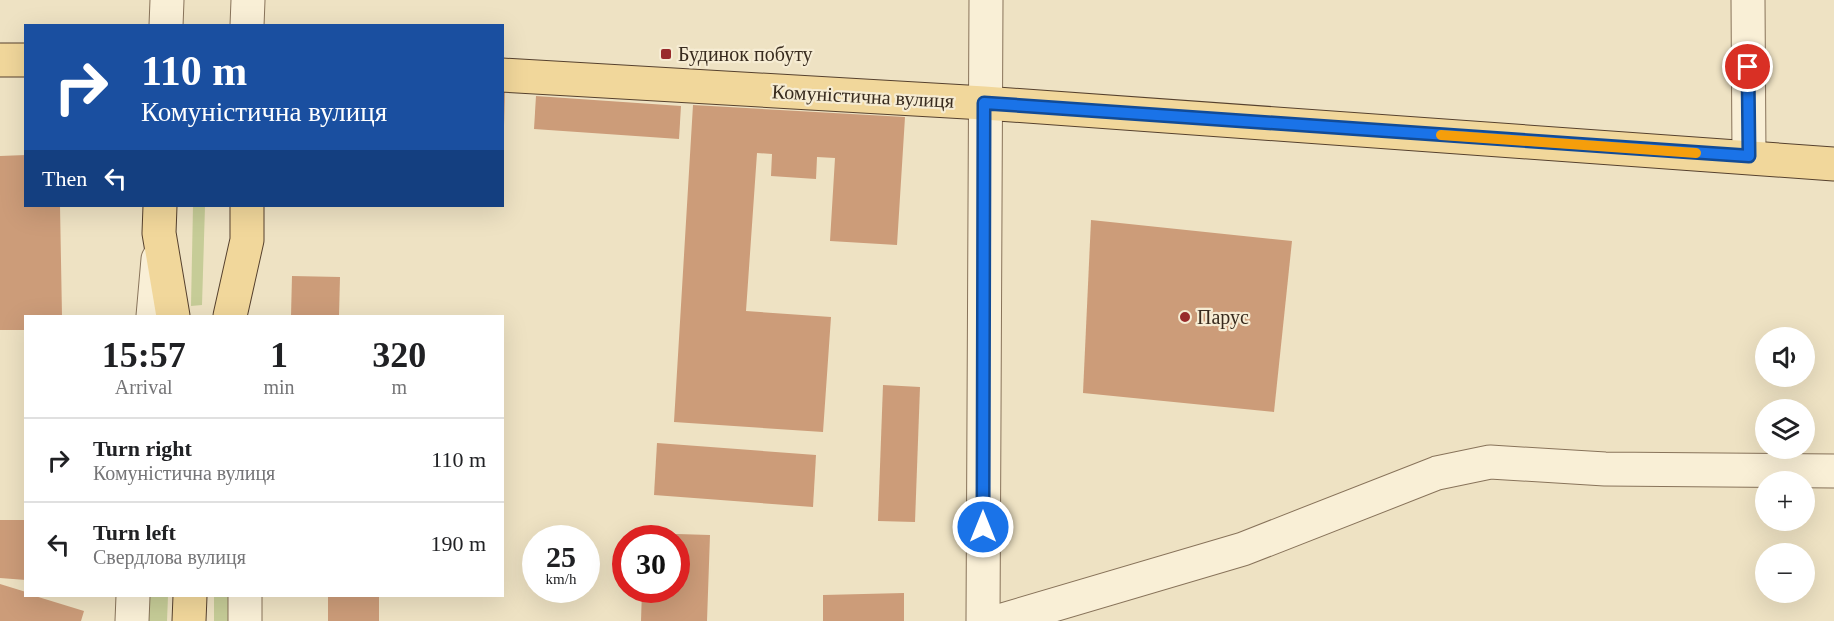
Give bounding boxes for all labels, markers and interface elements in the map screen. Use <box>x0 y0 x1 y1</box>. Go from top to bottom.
pin <box>1722 41 1773 92</box>
place label: Будинок побуту <box>678 43 813 66</box>
marker: Будинок побуту <box>659 47 673 61</box>
icon: right <box>42 48 120 126</box>
text: 110 m <box>141 48 247 94</box>
icon: arrive <box>1731 50 1764 83</box>
street label: Комуністична вулиця <box>771 80 955 113</box>
text: Комуністична вулиця <box>141 97 387 127</box>
icon: left <box>99 162 132 195</box>
text: Then <box>42 166 87 191</box>
place label: Парус <box>1197 306 1249 329</box>
marker: Парус <box>1178 310 1192 324</box>
map controls <box>1755 327 1815 603</box>
button: sound <box>1755 327 1815 387</box>
text: 15:57 <box>102 335 186 375</box>
text: 1 <box>270 335 288 375</box>
text: 320 <box>372 335 426 375</box>
text: Arrival <box>115 376 173 398</box>
text: min <box>263 376 295 398</box>
text: m <box>392 376 407 398</box>
button: layers <box>1755 399 1815 459</box>
text: Turn right <box>93 436 192 461</box>
icon: right <box>42 444 75 477</box>
text: 110 m <box>431 447 486 472</box>
text: Комуністична вулиця <box>93 462 275 484</box>
button: + <box>1755 471 1815 531</box>
position arrow <box>951 495 1015 559</box>
text: Turn left <box>93 520 176 545</box>
speed limit sign: 30 <box>612 525 690 603</box>
icon: left <box>42 528 75 561</box>
text: 190 m <box>430 531 486 556</box>
text: 25 <box>546 540 576 573</box>
button: − <box>1755 543 1815 603</box>
text: Свердлова вулиця <box>93 546 246 568</box>
text: km/h <box>546 571 576 587</box>

